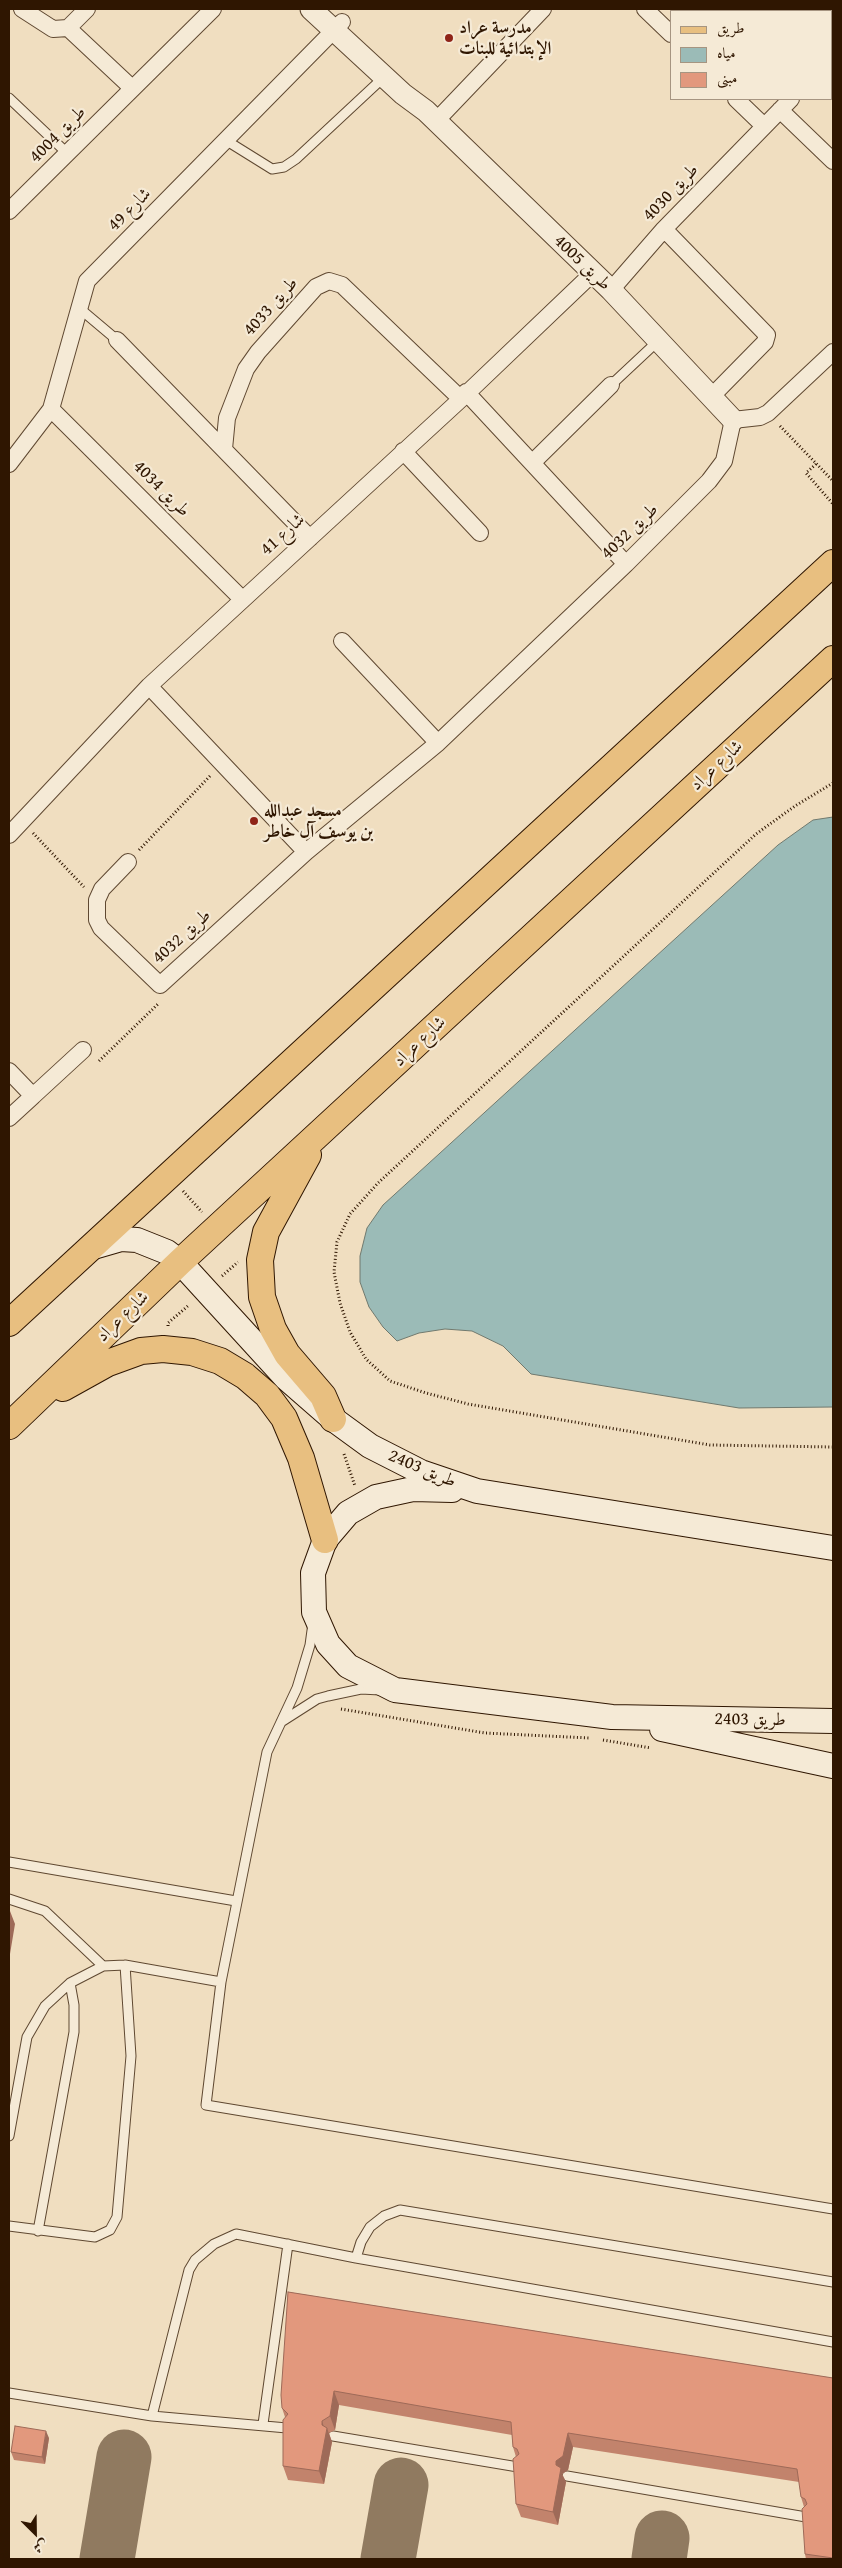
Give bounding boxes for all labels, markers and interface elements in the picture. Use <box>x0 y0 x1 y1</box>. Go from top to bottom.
legend <box>670 10 832 100</box>
place label: مدرسة عراد الإبتدائية للبنات <box>459 17 551 59</box>
text: طريق <box>717 17 744 38</box>
marker: مدرسة عراد الإبتدائية للبنات <box>443 32 455 44</box>
text: مياه <box>717 42 735 63</box>
text: مبنى <box>717 67 737 88</box>
street label: طريق 4004 <box>25 102 91 168</box>
street label: طريق 4030 <box>638 160 704 226</box>
street label: شارع 49 <box>104 184 156 236</box>
street label: طريق 4005 <box>549 230 615 296</box>
street label: طريق 4033 <box>239 273 303 341</box>
street label: طريق 4034 <box>128 456 194 522</box>
street label: طريق 4032 <box>597 499 663 565</box>
street label: شارع 41 <box>256 509 310 561</box>
street label: شارع عراد <box>686 736 748 796</box>
place label: مسجد عبدالله بن يوسف آل خاطر <box>264 800 374 842</box>
marker: مسجد عبدالله بن يوسف آل خاطر <box>248 815 260 827</box>
street label: طريق 4032 <box>148 905 216 969</box>
street label: شارع عراد <box>389 1012 451 1072</box>
street label: شارع عراد <box>92 1287 154 1347</box>
street label: طريق 2403 <box>385 1445 459 1493</box>
street label: طريق 2403 <box>714 1709 786 1731</box>
north arrow <box>10 2508 60 2558</box>
text: ش <box>31 2535 51 2559</box>

